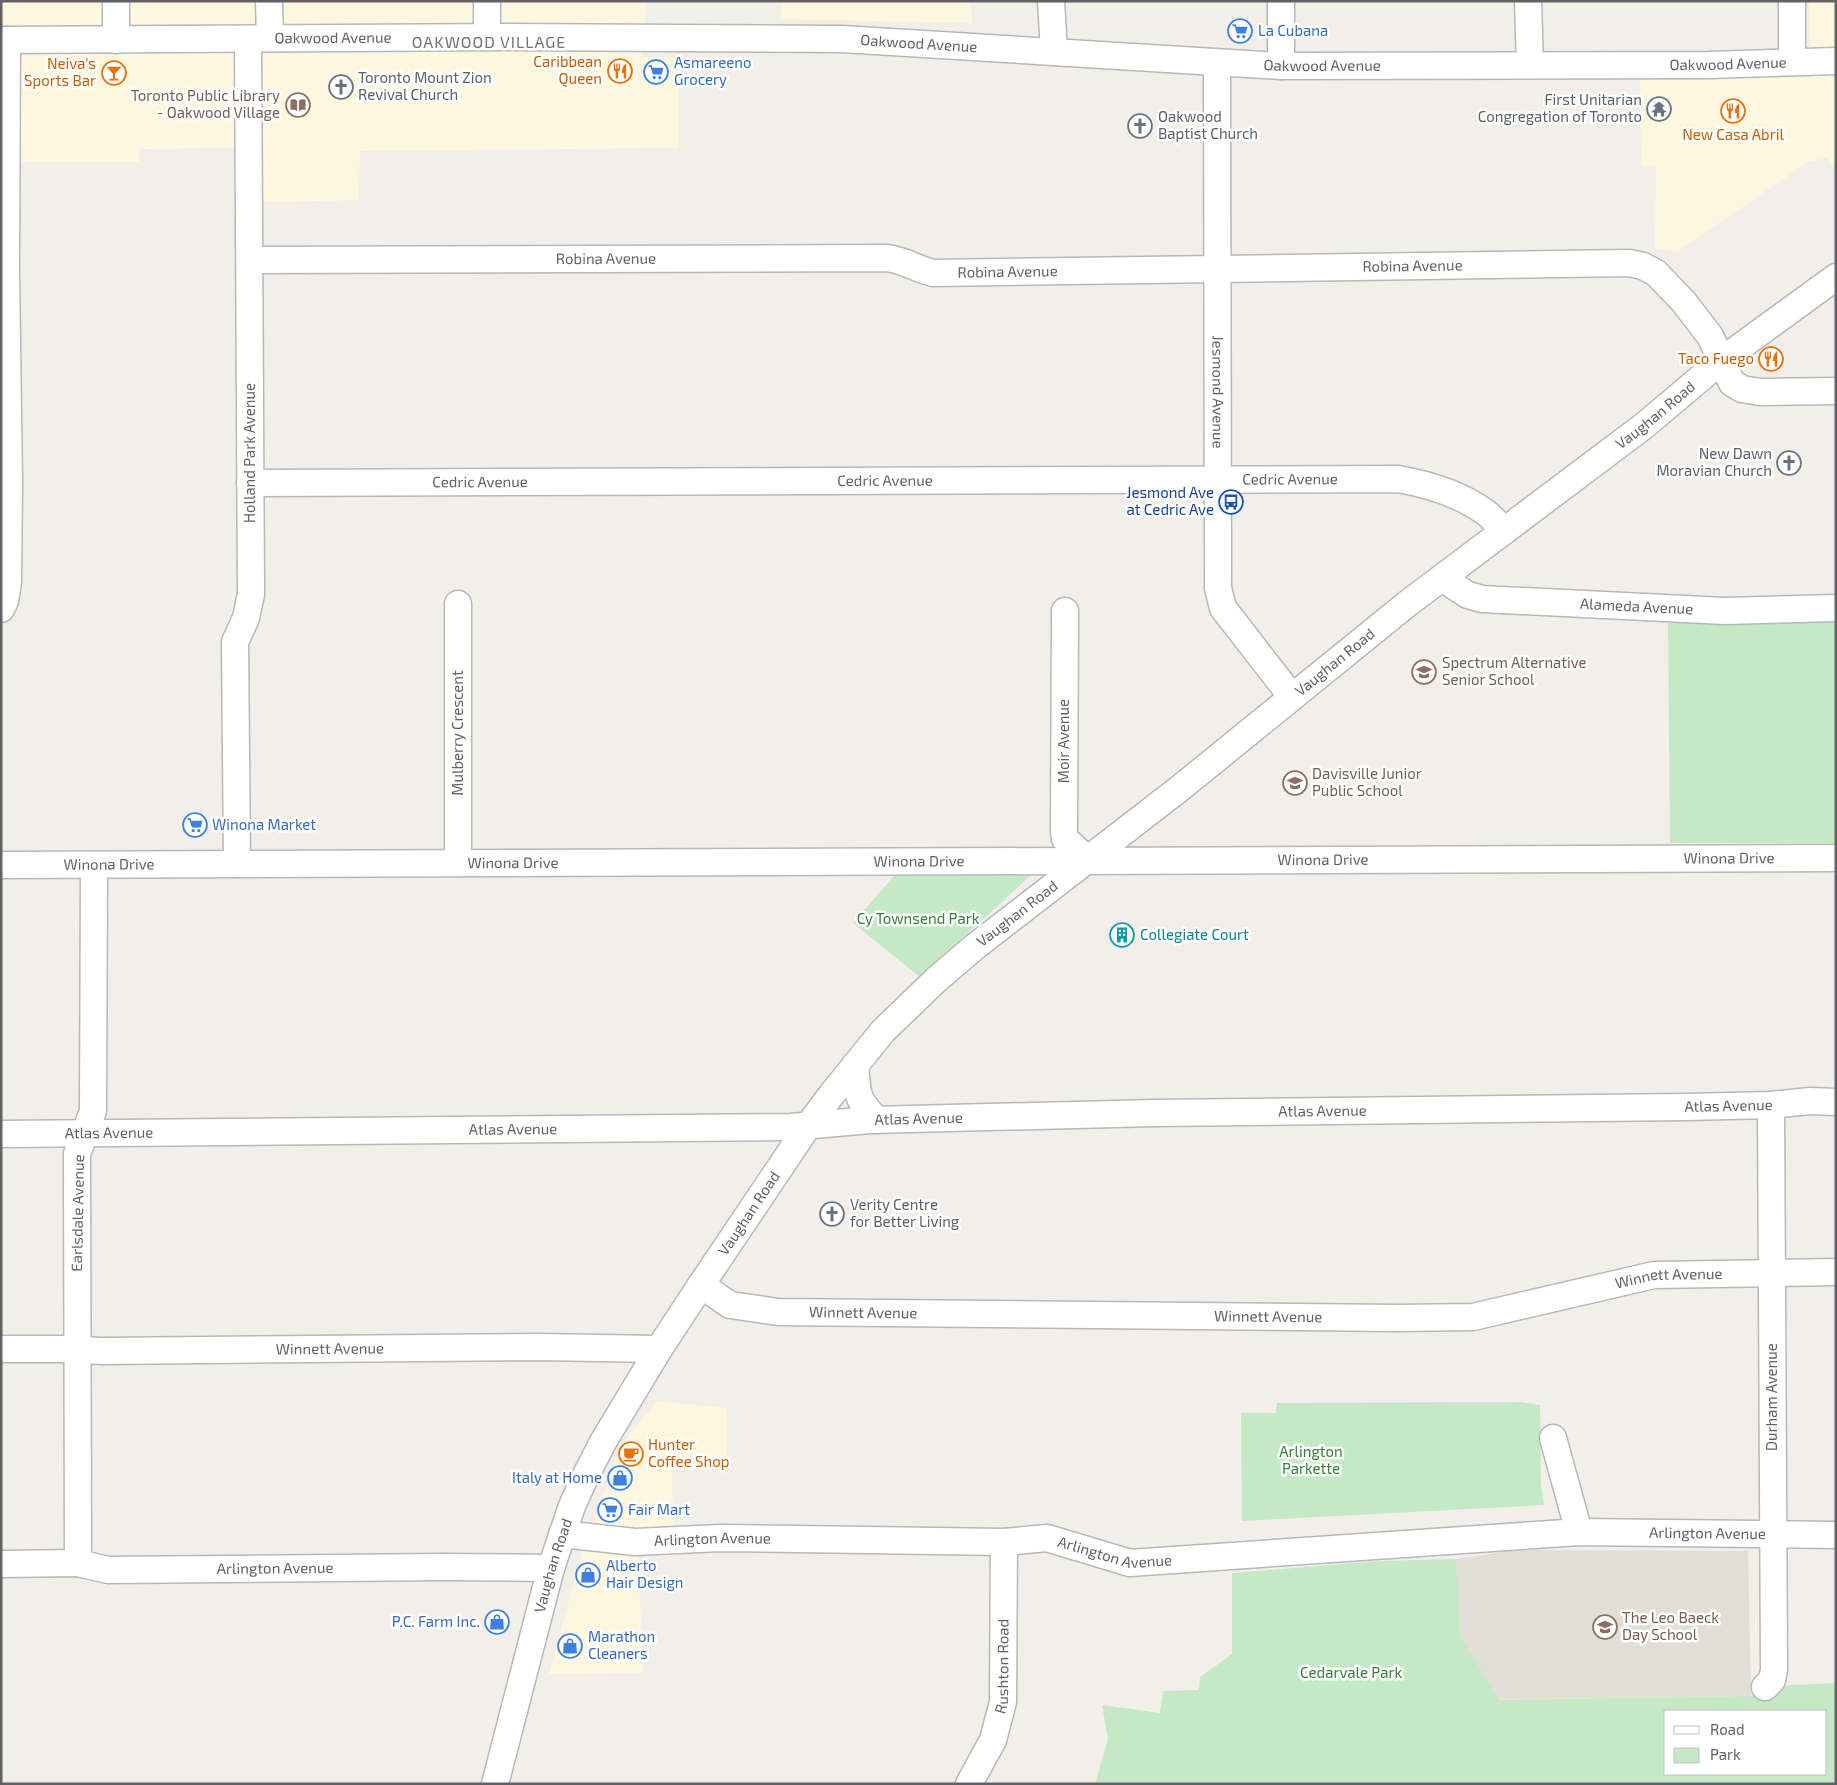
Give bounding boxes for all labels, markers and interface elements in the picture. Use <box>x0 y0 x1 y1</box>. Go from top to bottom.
supermarket icon: La Cubana <box>1227 18 1253 44</box>
place label: La Cubana <box>1258 21 1328 39</box>
street label: Oakwood Avenue <box>274 28 392 46</box>
street label: Oakwood Avenue <box>860 30 978 55</box>
district label: OAKWOOD VILLAGE <box>412 32 566 51</box>
place label: Caribbean Queen <box>533 52 602 88</box>
place label: Asmareeno Grocery <box>674 53 752 88</box>
street label: Oakwood Avenue <box>1670 53 1787 73</box>
place label: Neiva's Sports Bar <box>24 54 96 89</box>
street label: Oakwood Avenue <box>1263 55 1381 74</box>
restaurant icon: Caribbean Queen <box>607 58 633 84</box>
supermarket icon: Asmareeno Grocery <box>643 59 669 85</box>
bar icon: Neiva's Sports Bar <box>101 60 127 86</box>
place label: Toronto Mount Zion Revival Church <box>358 68 492 103</box>
church icon: Toronto Mount Zion Revival Church <box>328 74 354 100</box>
place label: Toronto Public Library - Oakwood Village <box>131 86 280 121</box>
place label: First Unitarian Congregation of Toronto <box>1478 90 1642 125</box>
library icon: Toronto Public Library - Oakwood Village <box>285 92 311 118</box>
temple icon: First Unitarian Congregation of Toronto <box>1646 96 1672 122</box>
restaurant icon: New Casa Abril <box>1720 98 1746 124</box>
place label: Oakwood Baptist Church <box>1158 107 1258 142</box>
church icon: Oakwood Baptist Church <box>1127 113 1153 139</box>
place label: New Casa Abril <box>1682 125 1784 143</box>
street label: Robina Avenue <box>556 249 656 267</box>
street label: Robina Avenue <box>1362 255 1463 275</box>
street label: Robina Avenue <box>957 261 1058 281</box>
street label: Jesmond Avenue <box>1210 335 1228 449</box>
restaurant icon: Taco Fuego <box>1758 346 1784 372</box>
place label: Taco Fuego <box>1678 349 1754 367</box>
street label: Vaughan Road <box>1611 377 1698 452</box>
street label: Holland Park Avenue <box>240 383 258 523</box>
place label: New Dawn Moravian Church <box>1656 444 1772 479</box>
church icon: New Dawn Moravian Church <box>1776 450 1802 476</box>
street label: Cedric Avenue <box>1242 469 1338 488</box>
street label: Cedric Avenue <box>837 471 933 489</box>
street label: Cedric Avenue <box>432 472 528 490</box>
place label: Jesmond Ave at Cedric Ave <box>1126 483 1214 518</box>
bus stop icon: Jesmond Ave at Cedric Ave <box>1218 489 1244 515</box>
street label: Alameda Avenue <box>1580 594 1694 617</box>
street label: Vaughan Road <box>1291 624 1378 699</box>
place label: Spectrum Alternative Senior School <box>1442 653 1587 688</box>
school or university icon: Spectrum Alternative Senior School <box>1411 659 1437 685</box>
street label: Mulberry Crescent <box>448 670 466 796</box>
street label: Moir Avenue <box>1054 699 1072 783</box>
place label: Davisville Junior Public School <box>1312 764 1422 799</box>
school or university icon: Davisville Junior Public School <box>1282 770 1308 796</box>
supermarket icon: Winona Market <box>182 812 208 838</box>
place label: Winona Market <box>212 815 316 833</box>
street label: Winona Drive <box>1683 848 1775 867</box>
street label: Winona Drive <box>1277 850 1369 868</box>
street label: Winona Drive <box>873 851 965 870</box>
street label: Winona Drive <box>467 853 559 871</box>
street label: Winona Drive <box>63 854 155 873</box>
street label: Vaughan Road <box>973 876 1061 950</box>
park label: Cy Townsend Park <box>857 909 980 927</box>
building icon: Collegiate Court <box>1109 922 1135 948</box>
place label: Collegiate Court <box>1140 925 1249 943</box>
street label: Atlas Avenue <box>1684 1095 1773 1115</box>
street label: Atlas Avenue <box>1278 1101 1367 1120</box>
street label: Atlas Avenue <box>874 1108 963 1128</box>
street label: Atlas Avenue <box>469 1119 557 1138</box>
street label: Atlas Avenue <box>65 1123 153 1141</box>
street label: Earlsdale Avenue <box>67 1154 87 1272</box>
street label: Vaughan Road <box>714 1167 783 1258</box>
place label: Verity Centre for Better Living <box>850 1195 960 1230</box>
church icon: Verity Centre for Better Living <box>819 1201 845 1227</box>
street label: Winnett Avenue <box>1613 1264 1723 1292</box>
street label: Winnett Avenue <box>809 1302 917 1321</box>
street label: Winnett Avenue <box>1214 1306 1322 1325</box>
street label: Winnett Avenue <box>276 1338 384 1357</box>
street label: Durham Avenue <box>1762 1343 1780 1451</box>
place label: Hunter Coffee Shop <box>648 1435 729 1470</box>
cafe icon: Hunter Coffee Shop <box>618 1441 644 1467</box>
park label: Arlington Parkette <box>1279 1442 1343 1477</box>
shop icon: Italy at Home <box>607 1465 633 1491</box>
place label: Italy at Home <box>512 1468 602 1486</box>
supermarket icon: Fair Mart <box>597 1497 623 1523</box>
place label: Fair Mart <box>628 1500 690 1518</box>
street label: Vaughan Road <box>530 1516 575 1614</box>
street label: Arlington Avenue <box>1649 1523 1766 1542</box>
street label: Arlington Avenue <box>654 1528 771 1549</box>
street label: Arlington Avenue <box>1056 1532 1172 1571</box>
place label: Alberto Hair Design <box>606 1556 683 1591</box>
street label: Arlington Avenue <box>217 1558 334 1577</box>
shop icon: Alberto Hair Design <box>575 1562 601 1588</box>
place label: The Leo Baeck Day School <box>1622 1608 1719 1643</box>
shop icon: P.C. Farm Inc. <box>484 1609 510 1635</box>
place label: P.C. Farm Inc. <box>392 1612 480 1630</box>
school or university icon: The Leo Baeck Day School <box>1592 1614 1618 1640</box>
street label: Rushton Road <box>990 1619 1012 1716</box>
place label: Marathon Cleaners <box>588 1627 655 1662</box>
shop icon: Marathon Cleaners <box>557 1633 583 1659</box>
park label: Cedarvale Park <box>1300 1663 1402 1681</box>
legend <box>1664 1710 1827 1775</box>
text: Road <box>1710 1720 1745 1738</box>
text: Park <box>1710 1745 1741 1763</box>

